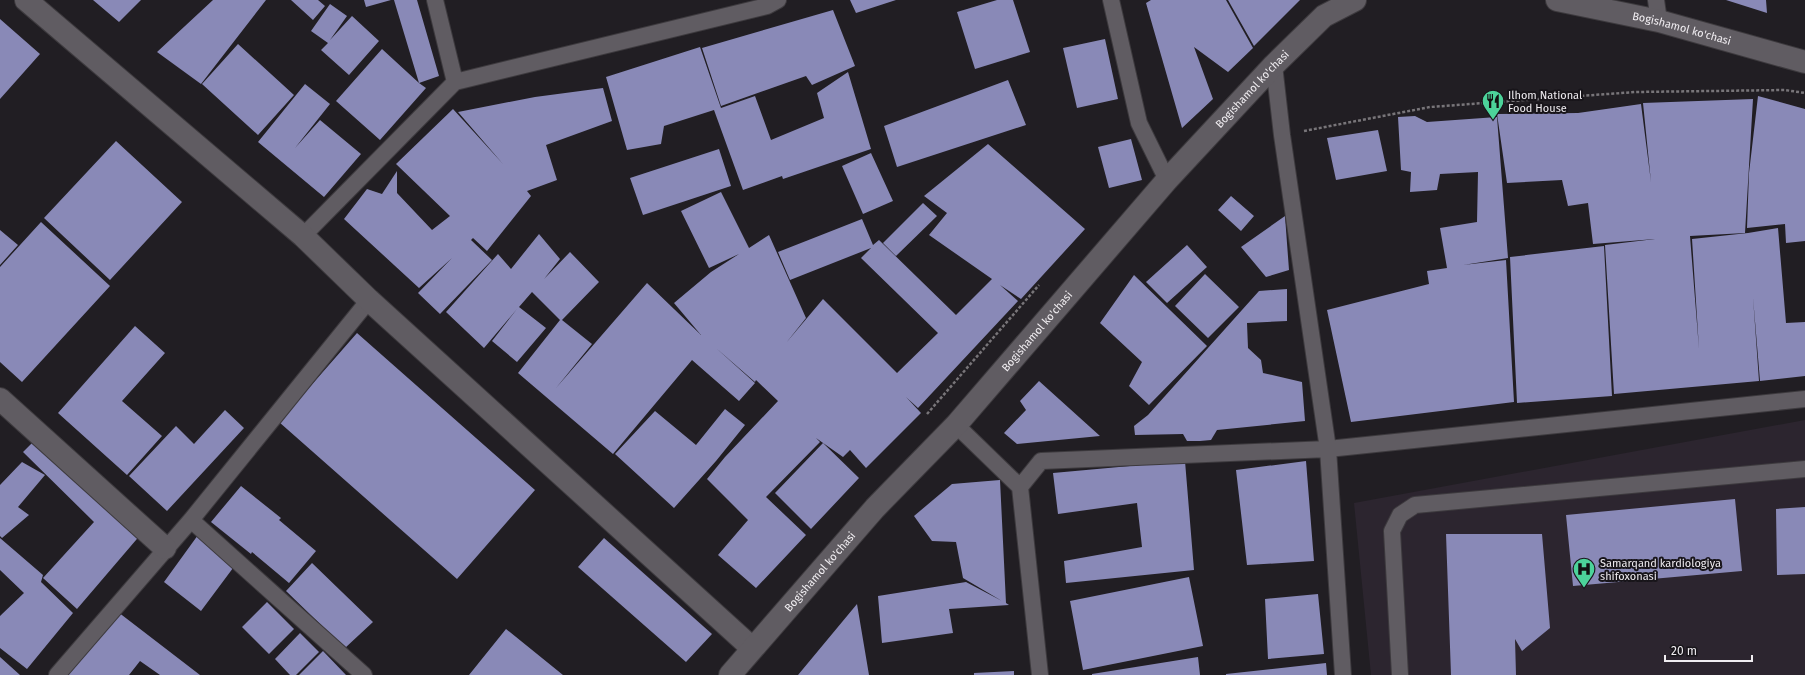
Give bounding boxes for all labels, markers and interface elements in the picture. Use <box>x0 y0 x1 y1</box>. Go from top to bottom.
street label: Bogishamol ko'chasi <box>1631 10 1733 48</box>
street label: Bogishamol ko'chasi <box>1213 48 1292 131</box>
restaurant icon: Ilhom National Food House <box>1480 88 1506 121</box>
place label: Ilhom National Food House <box>1508 89 1582 115</box>
street label: Bogishamol ko'chasi <box>999 289 1075 374</box>
street label: Bogishamol ko'chasi <box>782 529 858 615</box>
hospital icon: Samarqand kardiologiya shifoxonasi <box>1571 556 1597 589</box>
place label: Samarqand kardiologiya shifoxonasi <box>1600 557 1721 583</box>
scale bar <box>1665 637 1752 663</box>
text: 20 m <box>1671 644 1697 658</box>

